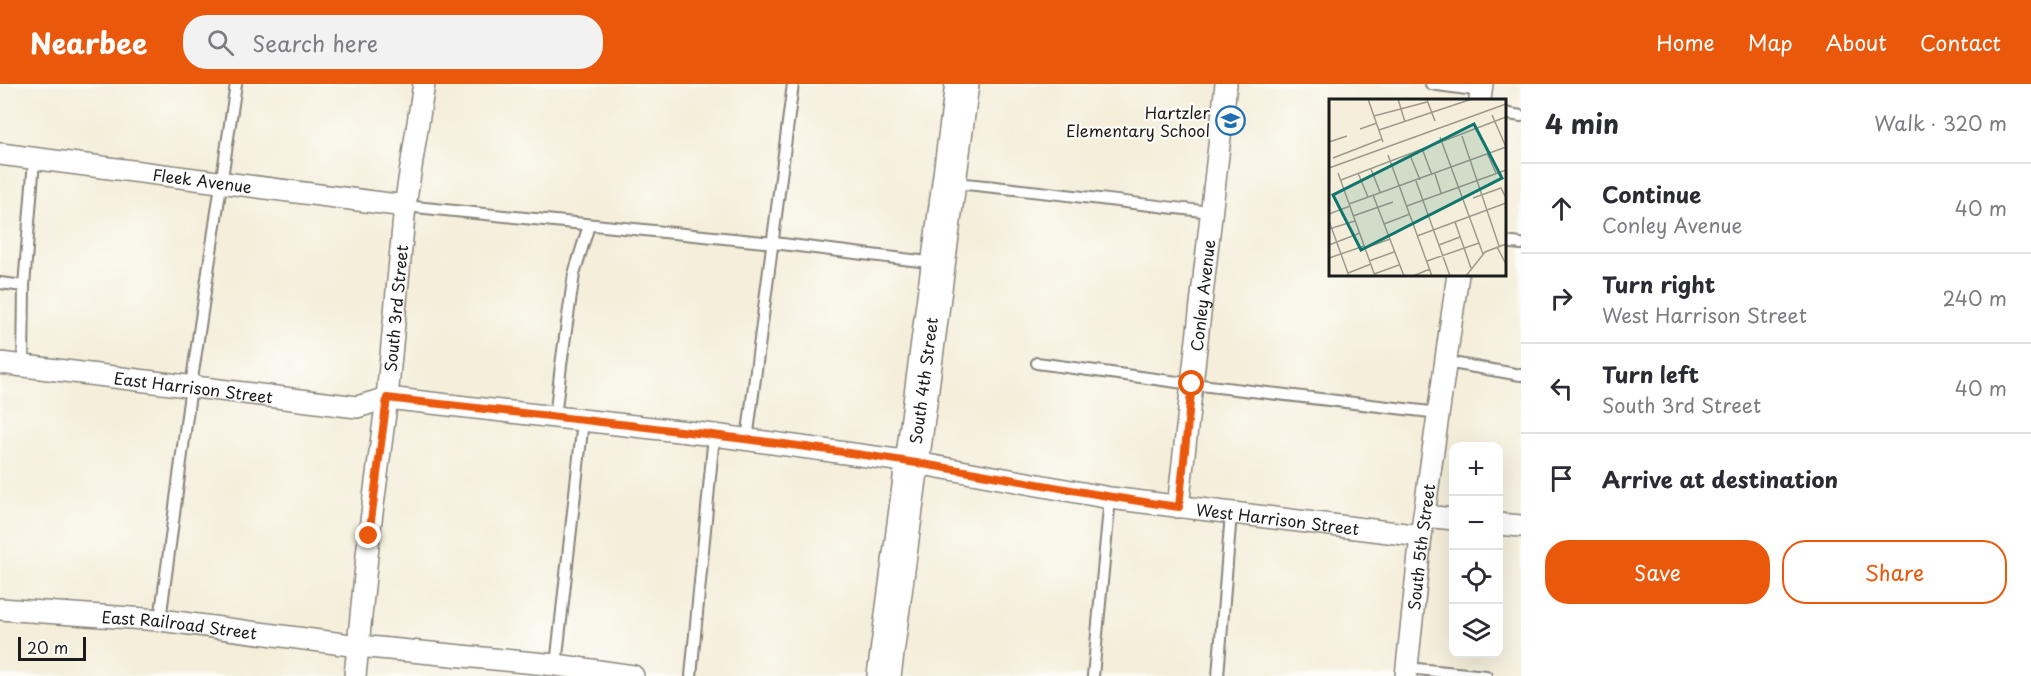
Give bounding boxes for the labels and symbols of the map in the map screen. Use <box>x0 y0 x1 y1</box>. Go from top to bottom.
inset map <box>1329 99 1506 276</box>
place label: Hartzler Elementary School <box>1066 100 1211 142</box>
school or university icon: Hartzler Elementary School <box>1215 105 1247 137</box>
street label: Fleek Avenue <box>151 162 254 198</box>
street label: Conley Avenue <box>1184 238 1220 353</box>
street label: South 3rd Street <box>378 243 413 373</box>
street label: South 4th Street <box>903 315 943 445</box>
street label: East Harrison Street <box>113 365 275 409</box>
route start <box>1178 370 1204 396</box>
street label: South 5th Street <box>1401 482 1440 611</box>
street label: West Harrison Street <box>1195 497 1361 540</box>
route end <box>355 522 381 548</box>
street label: East Railroad Street <box>101 604 259 645</box>
scale bar <box>18 634 86 662</box>

